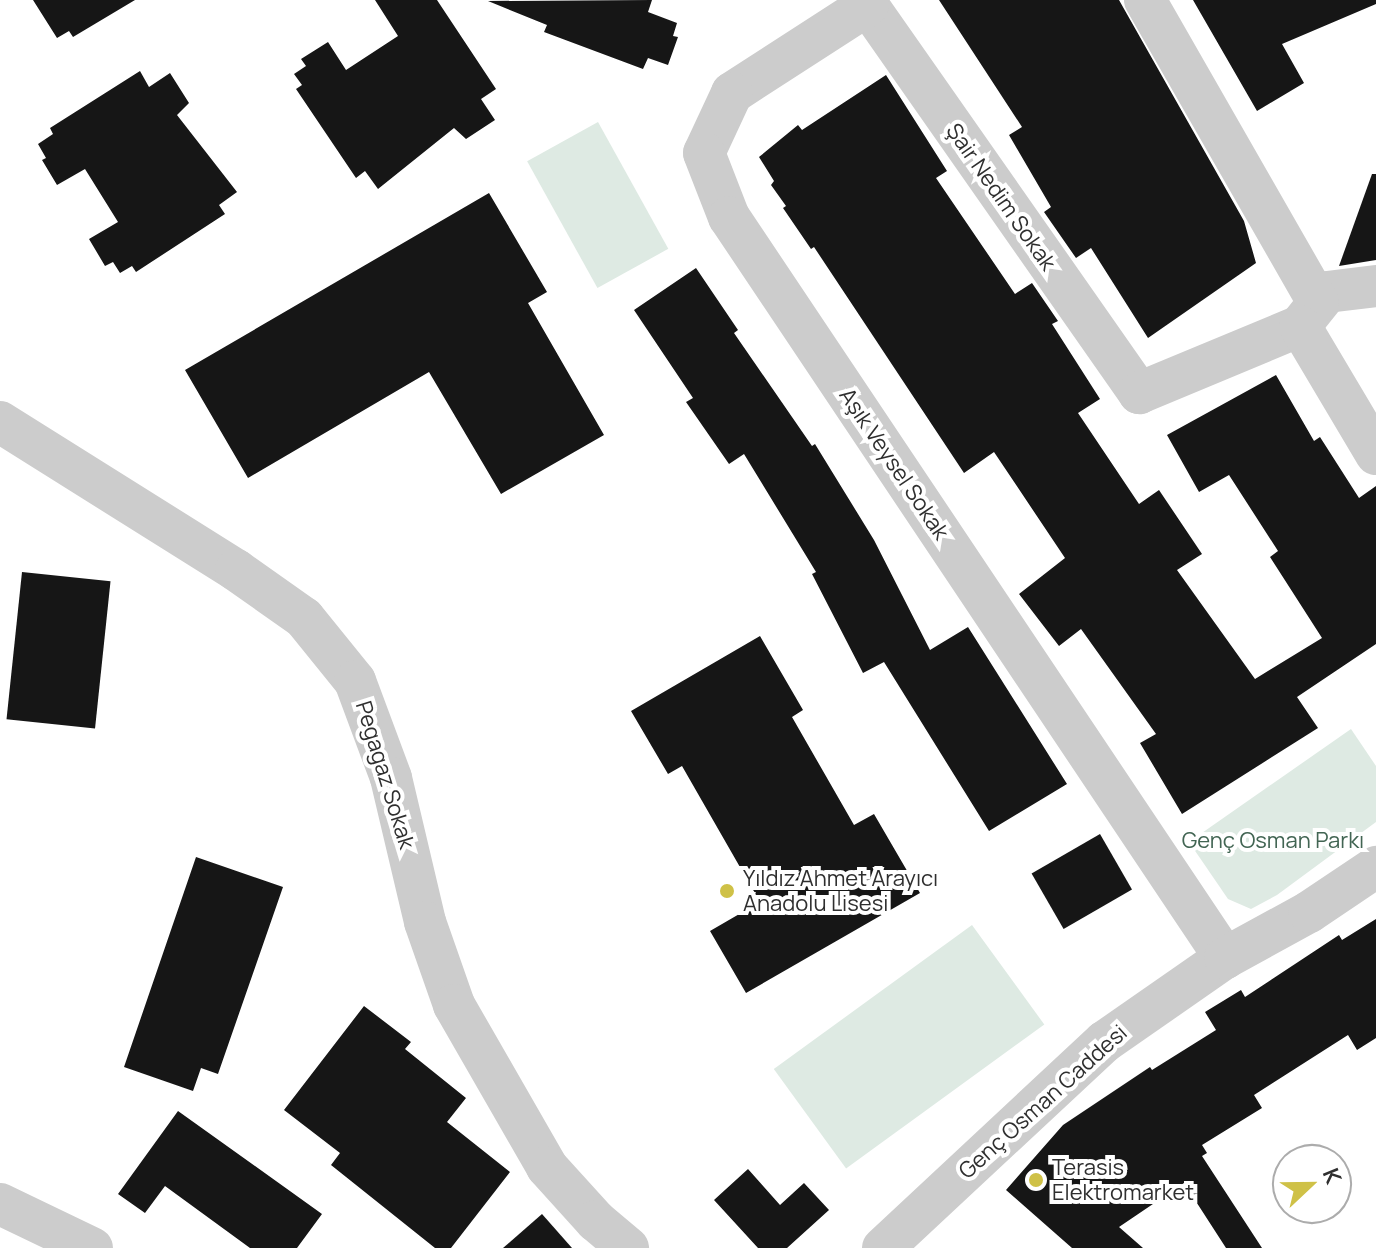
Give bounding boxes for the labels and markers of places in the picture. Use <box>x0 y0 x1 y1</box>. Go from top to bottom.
place label: Yıldız Ahmet Arayıcı Anadolu Lisesi <box>743 865 938 916</box>
marker: Yıldız Ahmet Arayıcı Anadolu Lisesi <box>718 882 736 900</box>
place label: Terasis Elektromarket <box>1052 1154 1194 1206</box>
marker: Terasis Elektromarket <box>1027 1171 1045 1189</box>

